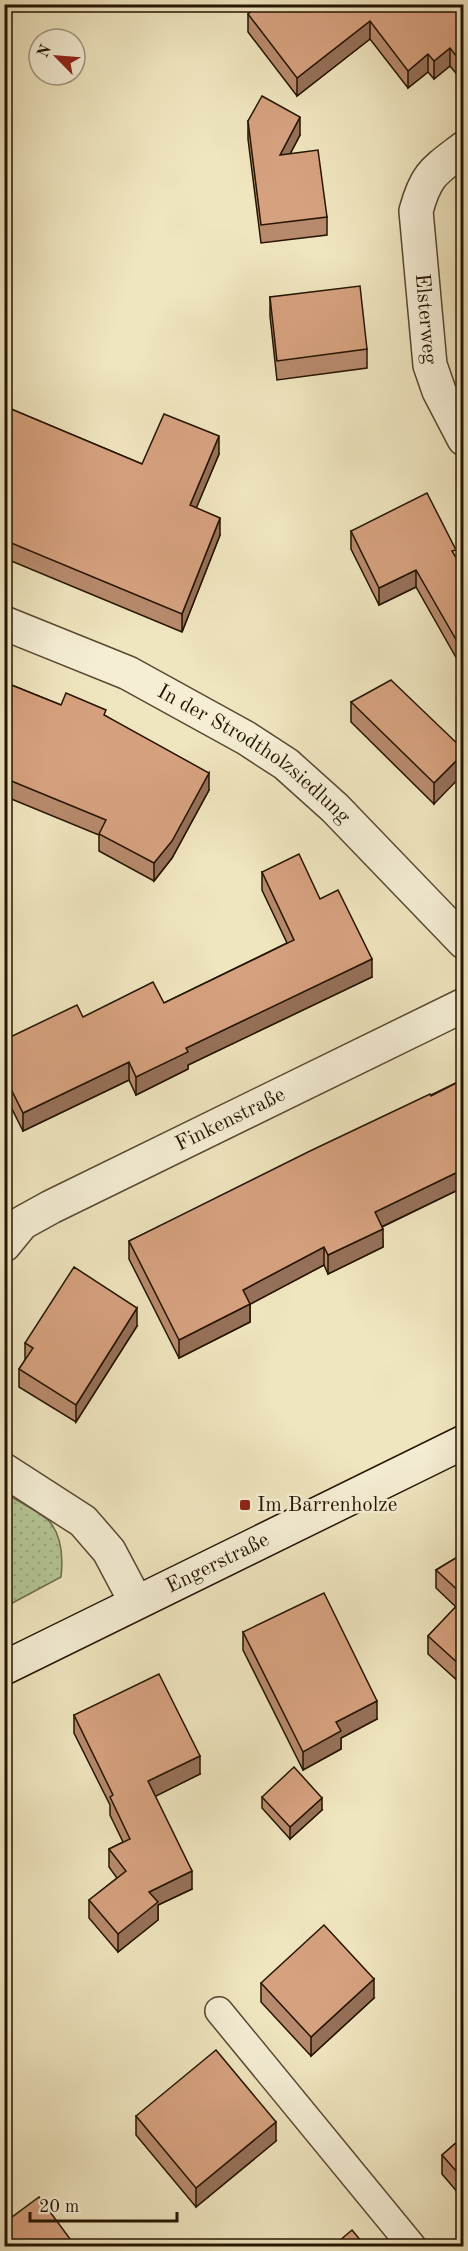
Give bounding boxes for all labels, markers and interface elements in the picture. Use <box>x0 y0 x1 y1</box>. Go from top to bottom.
north arrow <box>27 27 87 87</box>
text: N <box>35 42 55 60</box>
street label: Elsterweg <box>411 272 440 366</box>
street label: In der Strodtholzsiedlung <box>154 681 355 828</box>
street label: Finkenstraße <box>172 1084 288 1155</box>
place label: Im Barrenholze <box>257 1495 397 1516</box>
marker: Im Barrenholze <box>238 1498 252 1512</box>
street label: Engerstraße <box>163 1529 272 1597</box>
scale bar <box>30 2185 177 2223</box>
text: 20 m <box>39 2198 79 2216</box>

